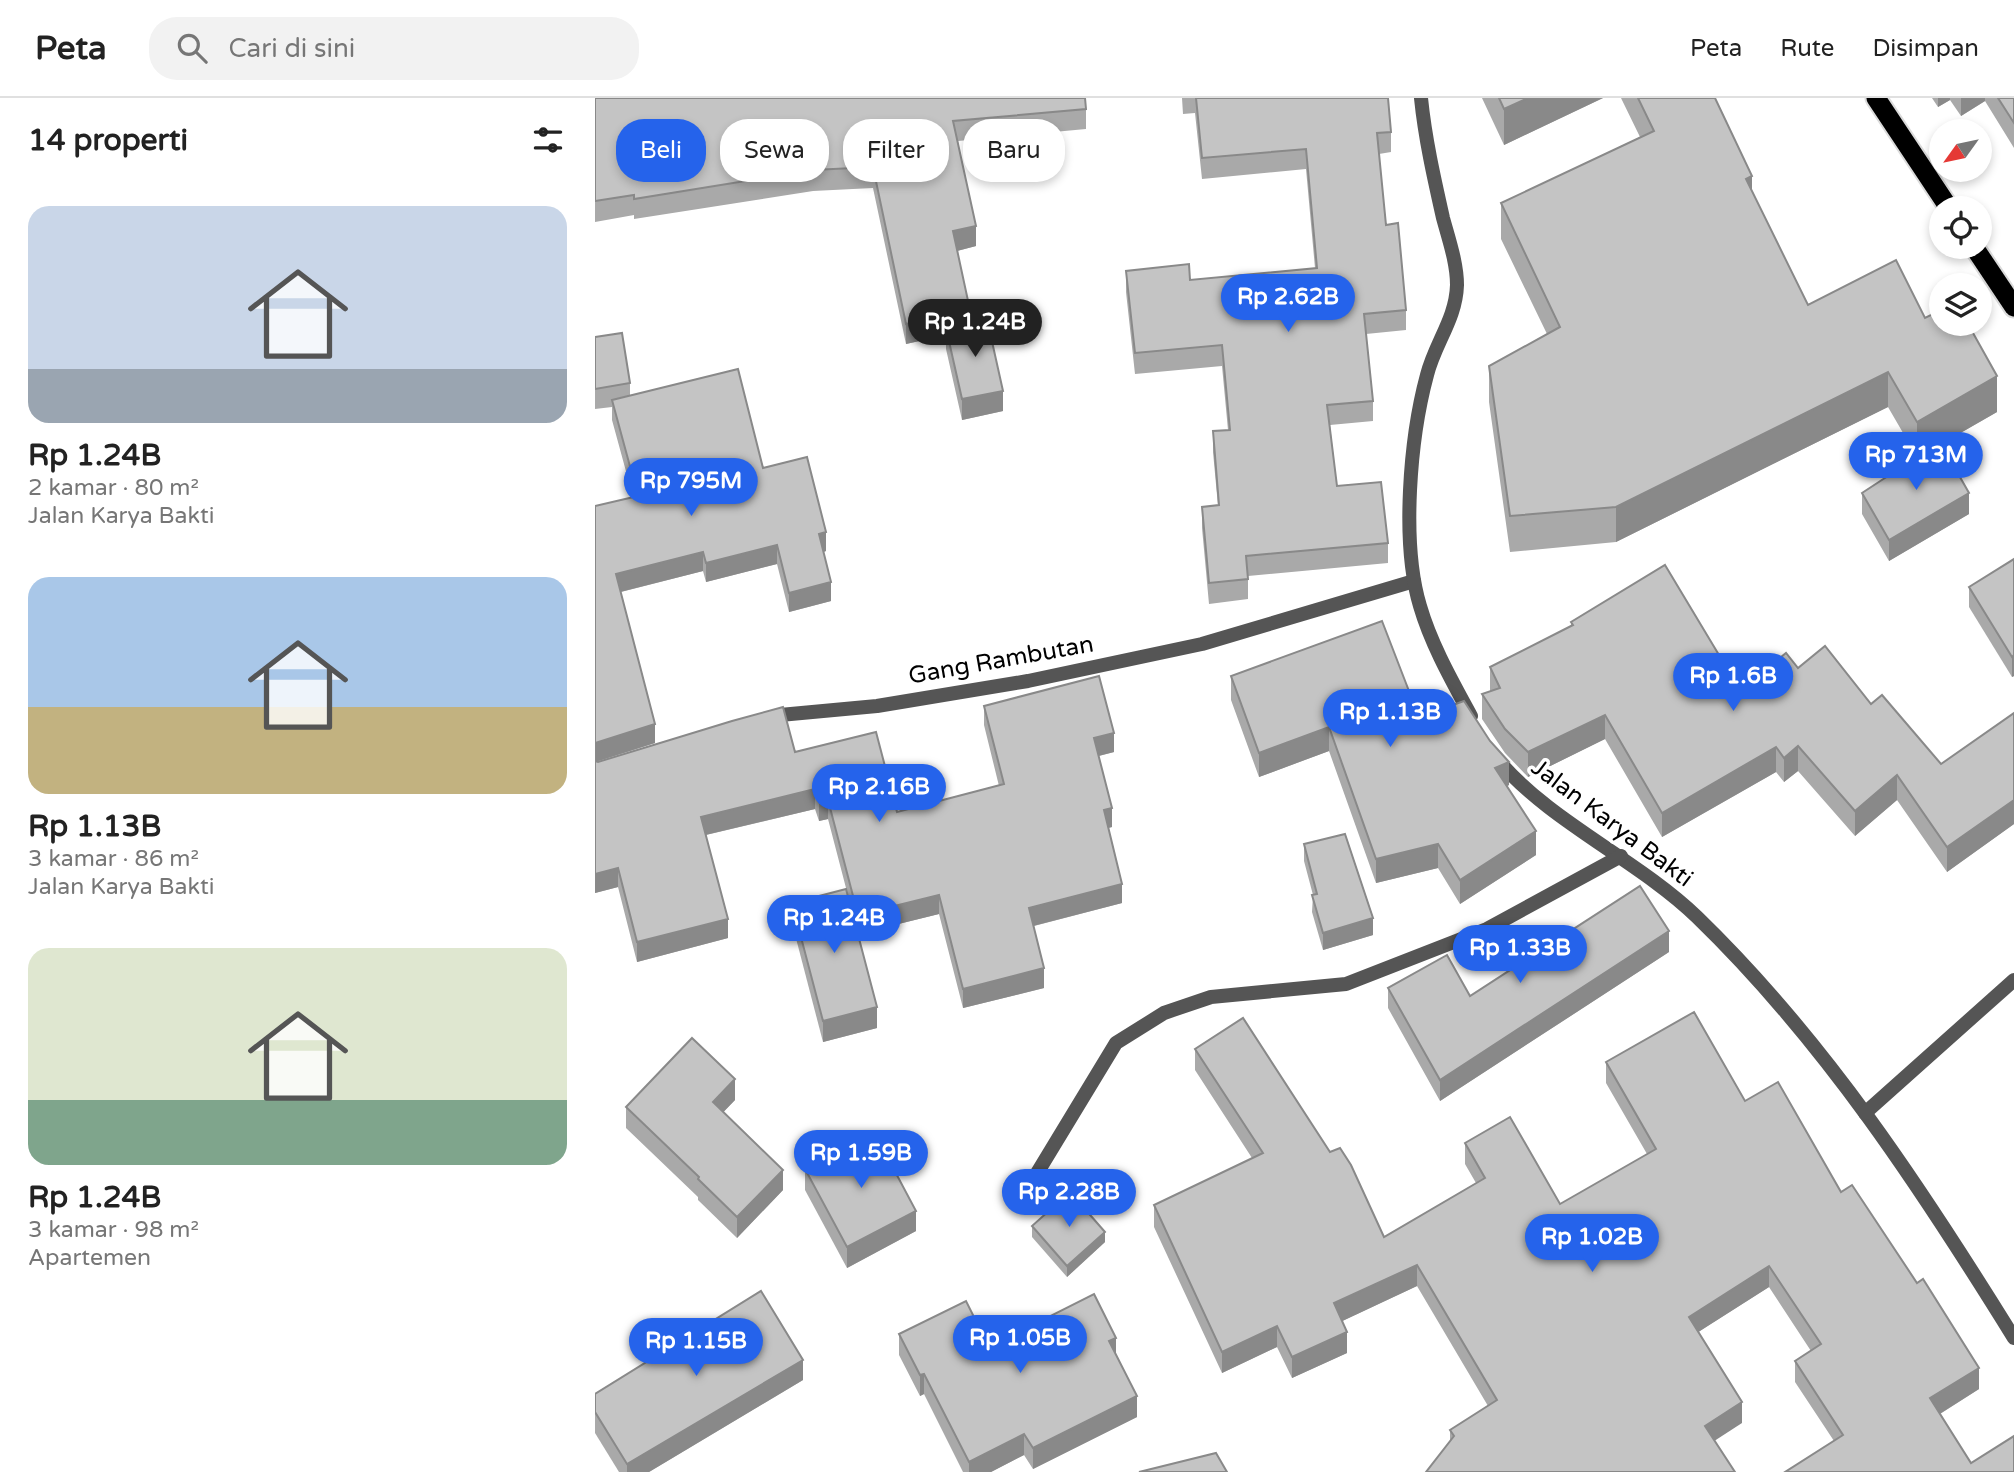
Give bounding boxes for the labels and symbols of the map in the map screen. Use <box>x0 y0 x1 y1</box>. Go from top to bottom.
north arrow <box>1929 119 1991 182</box>
pin: Rp 2.62B <box>1216 274 1360 334</box>
pin: Rp 1.24B <box>903 300 1047 359</box>
pin: Rp 713M <box>1851 432 1981 492</box>
pin: Rp 795M <box>626 458 756 518</box>
street label: Gang Rambutan <box>906 629 1096 691</box>
pin: Rp 1.6B <box>1668 654 1798 713</box>
pin: Rp 1.13B <box>1318 690 1462 749</box>
street label: Jalan Karya Bakti <box>1526 753 1698 893</box>
pin: Rp 2.16B <box>807 764 951 824</box>
pin: Rp 1.24B <box>762 896 906 955</box>
pin: Rp 1.33B <box>1448 926 1592 985</box>
pin: Rp 1.59B <box>789 1130 933 1190</box>
pin: Rp 2.28B <box>997 1170 1141 1229</box>
pin: Rp 1.02B <box>1520 1214 1664 1274</box>
pin: Rp 1.05B <box>948 1316 1092 1375</box>
pin: Rp 1.15B <box>624 1318 768 1378</box>

